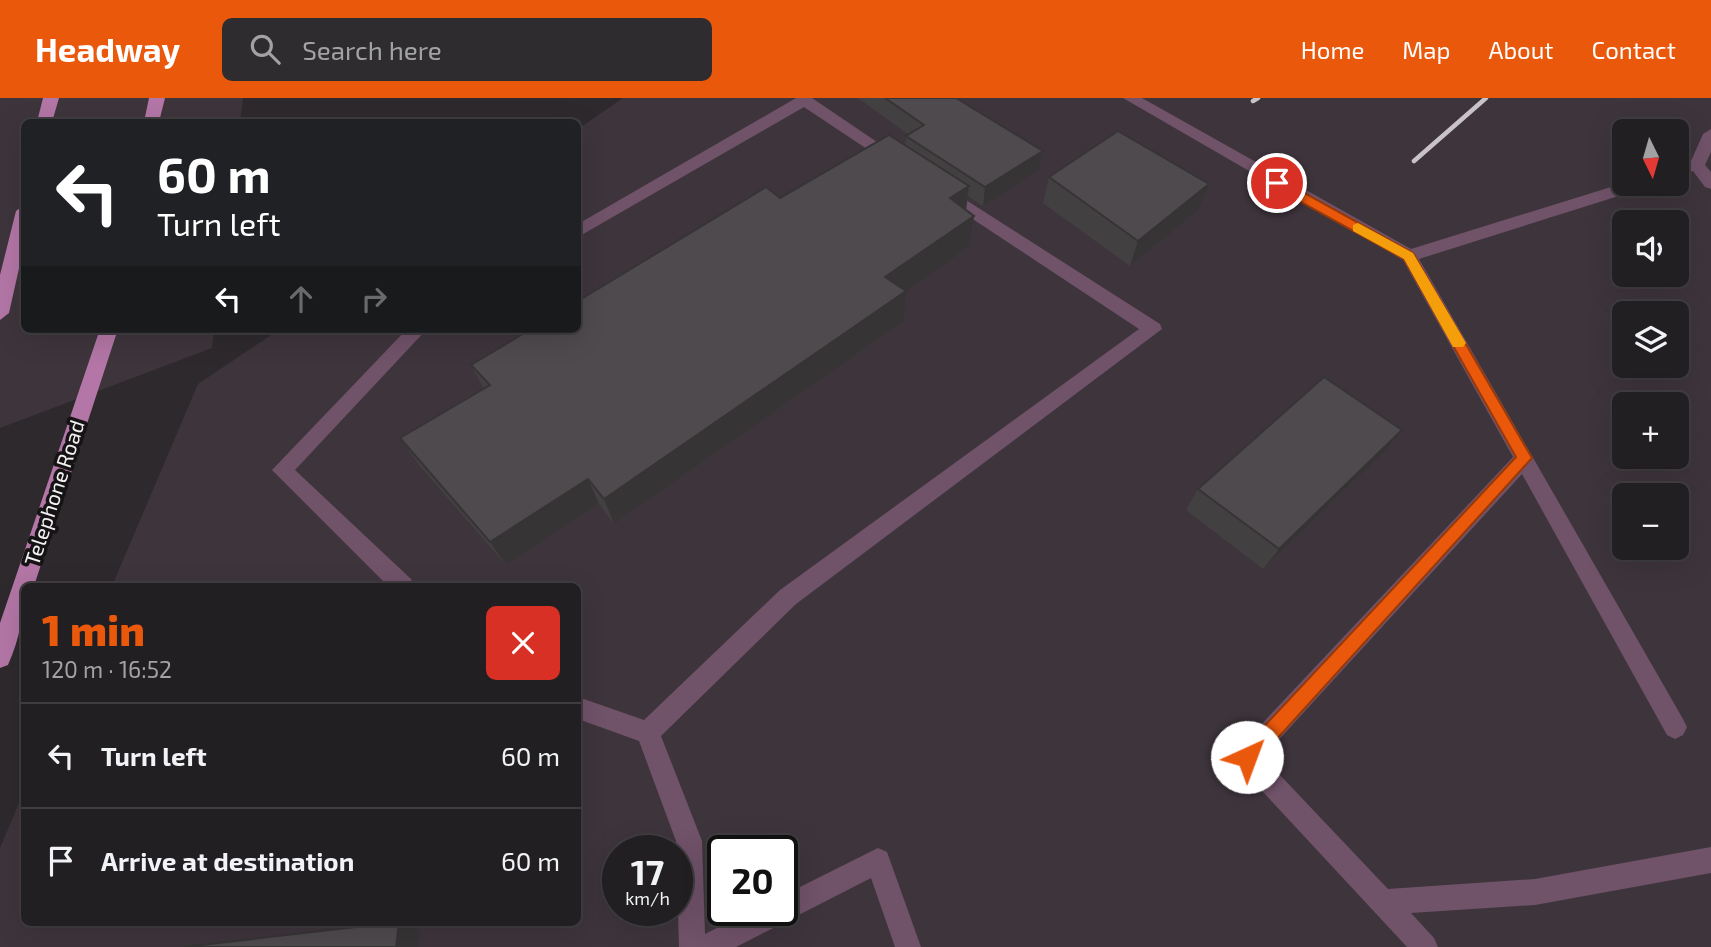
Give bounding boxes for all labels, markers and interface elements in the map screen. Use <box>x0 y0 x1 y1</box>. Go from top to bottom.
search box <box>222 18 712 81</box>
text: Headway <box>35 29 180 69</box>
icon: search <box>246 30 284 68</box>
text: Search here <box>302 34 442 65</box>
text: Home <box>1301 35 1364 64</box>
text: Map <box>1402 35 1450 64</box>
text: About <box>1488 35 1554 64</box>
text: Contact <box>1592 35 1676 64</box>
north arrow <box>1612 119 1689 196</box>
map controls <box>1612 119 1689 560</box>
text: 60 m <box>157 144 271 203</box>
icon: left <box>42 147 133 238</box>
pin <box>1247 153 1307 213</box>
icon: arrive <box>1258 164 1296 202</box>
text: Turn left <box>157 204 281 242</box>
button: sound <box>1612 210 1689 287</box>
icon: left <box>209 280 247 318</box>
icon: ahead <box>282 280 320 318</box>
icon: right <box>355 280 393 318</box>
button: layers <box>1612 301 1689 378</box>
button: + <box>1612 392 1689 469</box>
street label: Telephone Road <box>18 417 89 568</box>
button: − <box>1612 483 1689 560</box>
text: 1 min <box>42 604 145 654</box>
button: close <box>486 606 560 680</box>
text: 120 m · 16:52 <box>42 655 172 683</box>
position arrow <box>1210 720 1284 794</box>
icon: left <box>42 737 80 775</box>
text: Turn left <box>101 740 207 771</box>
text: 60 m <box>501 740 560 771</box>
speed limit sign: 20 <box>707 835 798 926</box>
icon: arrive <box>42 842 80 880</box>
text: Arrive at destination <box>101 845 354 876</box>
text: 60 m <box>501 845 560 876</box>
text: 17 <box>631 850 664 892</box>
text: km/h <box>625 887 670 909</box>

